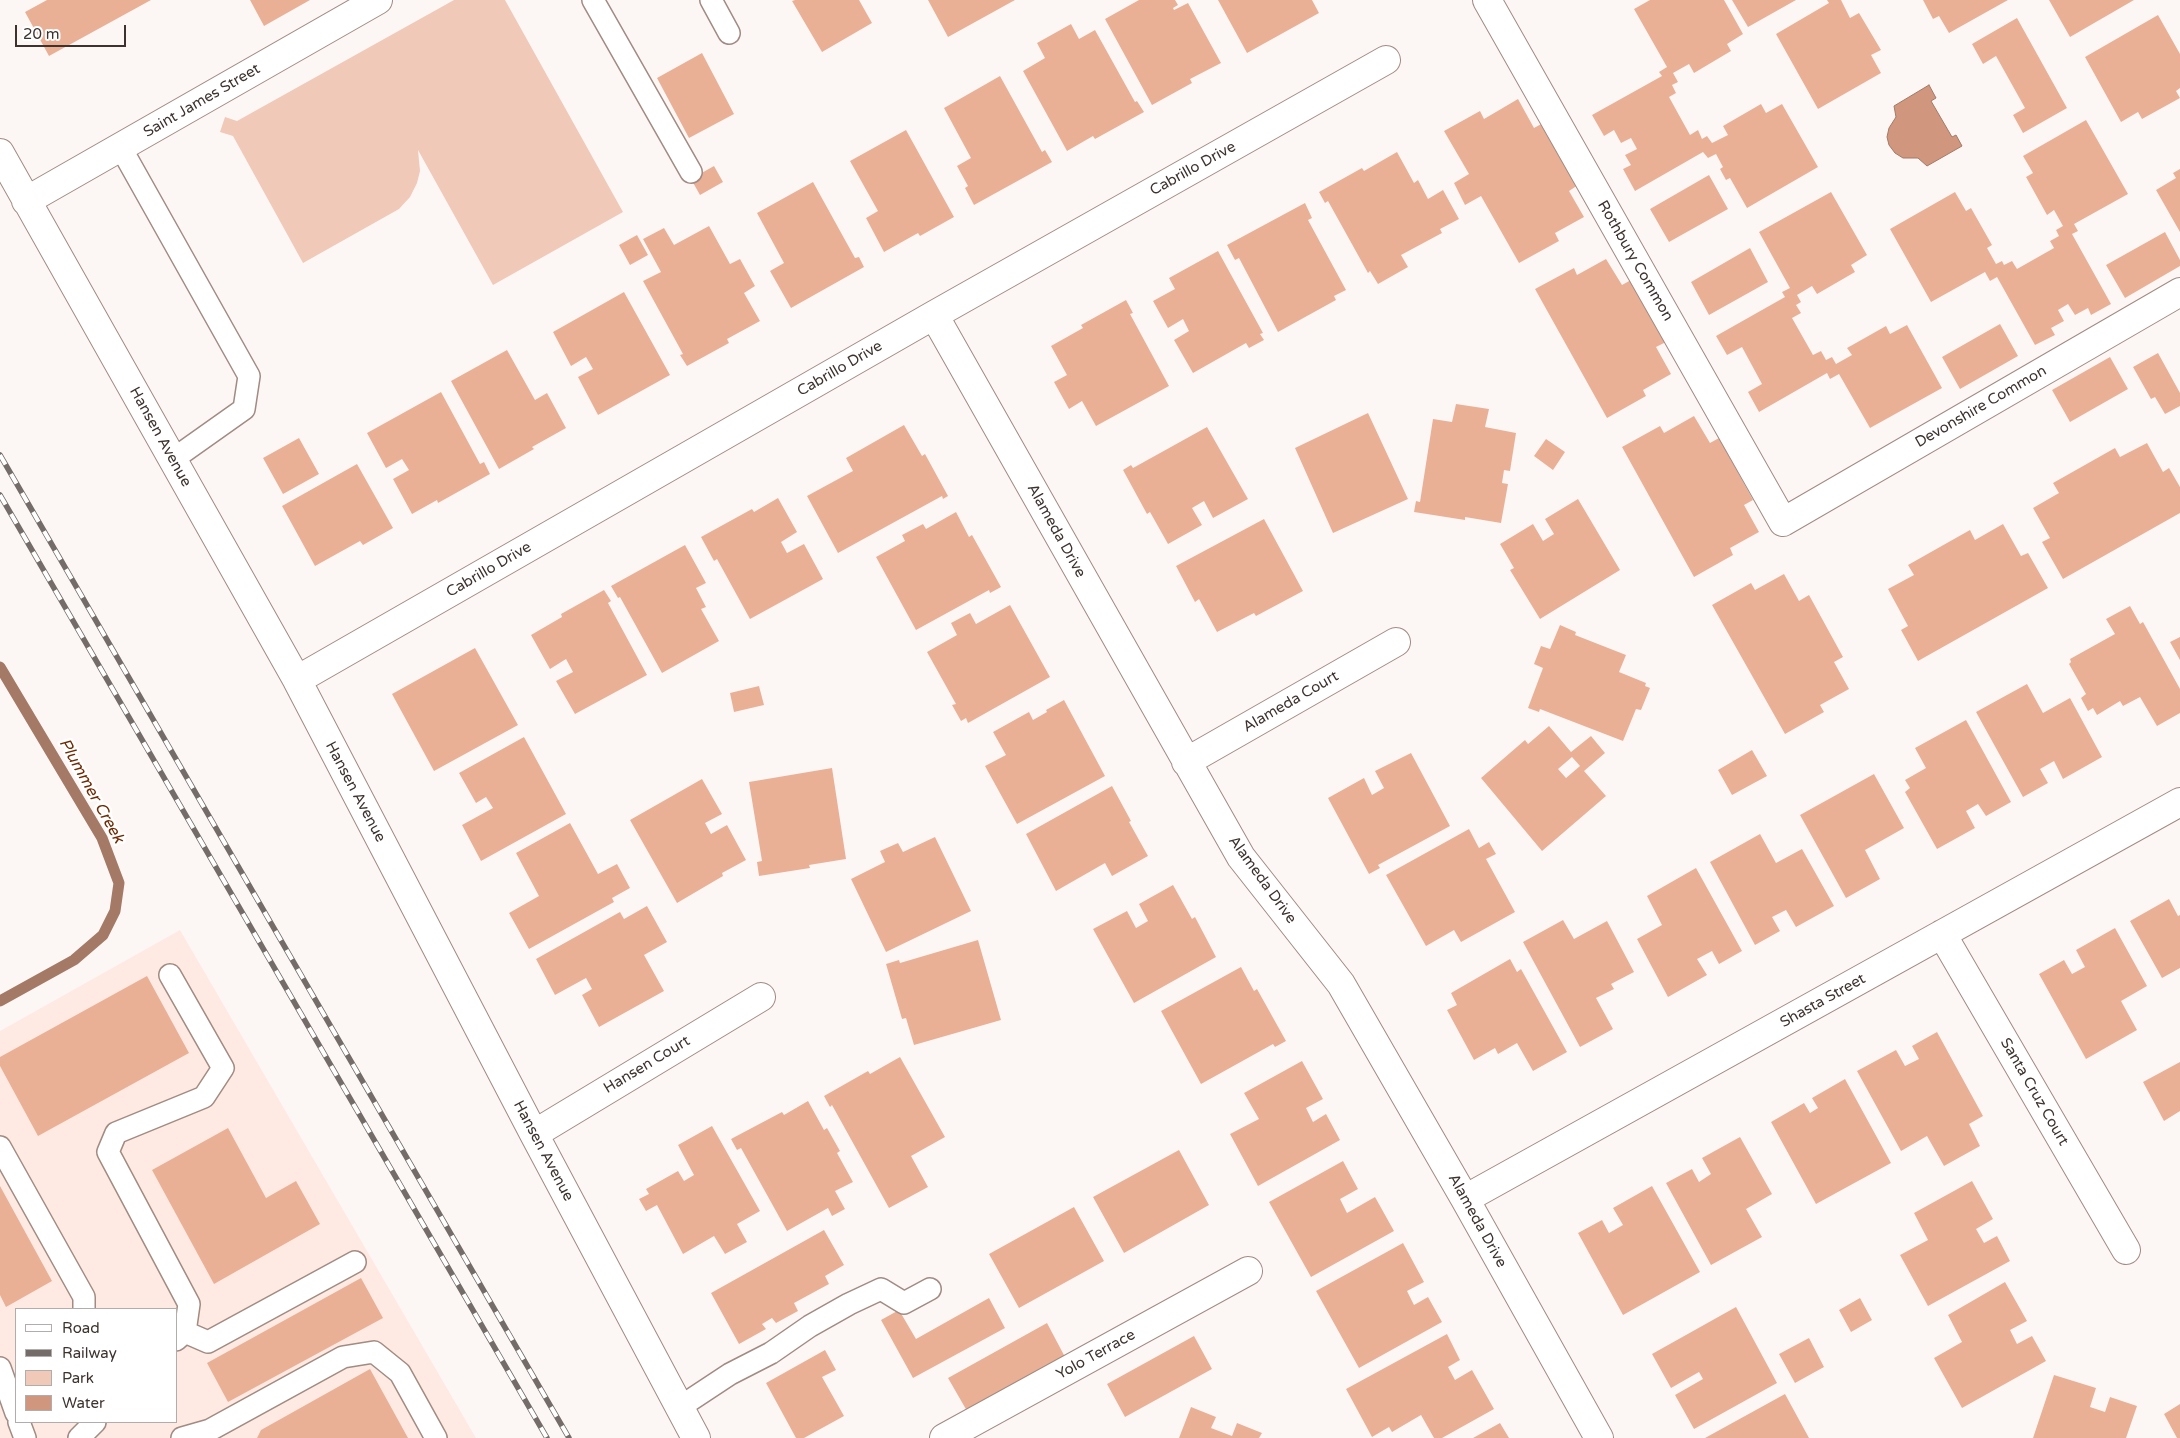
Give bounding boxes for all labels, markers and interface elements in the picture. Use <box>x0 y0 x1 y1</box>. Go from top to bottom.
scale bar <box>18 15 129 47</box>
text: 20 m <box>23 25 60 43</box>
street label: Saint James Street <box>140 60 264 142</box>
street label: Cabrillo Drive <box>1147 138 1239 200</box>
street label: Rothbury Common <box>1593 198 1677 324</box>
street label: Cabrillo Drive <box>794 337 886 401</box>
street label: Devonshire Common <box>1912 362 2050 452</box>
street label: Hansen Avenue <box>125 384 195 490</box>
street label: Alameda Drive <box>1023 481 1089 581</box>
street label: Cabrillo Drive <box>443 538 535 602</box>
street label: Alameda Court <box>1240 667 1342 737</box>
water label: Plummer Creek <box>54 735 128 847</box>
street label: Hansen Avenue <box>321 739 389 845</box>
street label: Alameda Drive <box>1224 833 1300 927</box>
street label: Shasta Street <box>1777 970 1869 1032</box>
street label: Hansen Court <box>601 1032 693 1098</box>
street label: Santa Cruz Court <box>1996 1035 2072 1149</box>
street label: Hansen Avenue <box>509 1098 577 1204</box>
street label: Alameda Drive <box>1444 1171 1510 1271</box>
legend <box>15 1308 178 1423</box>
text: Road <box>62 1319 100 1337</box>
street label: Yolo Terrace <box>1053 1326 1139 1384</box>
text: Railway <box>62 1344 117 1362</box>
text: Park <box>62 1369 94 1387</box>
text: Water <box>62 1394 105 1412</box>

